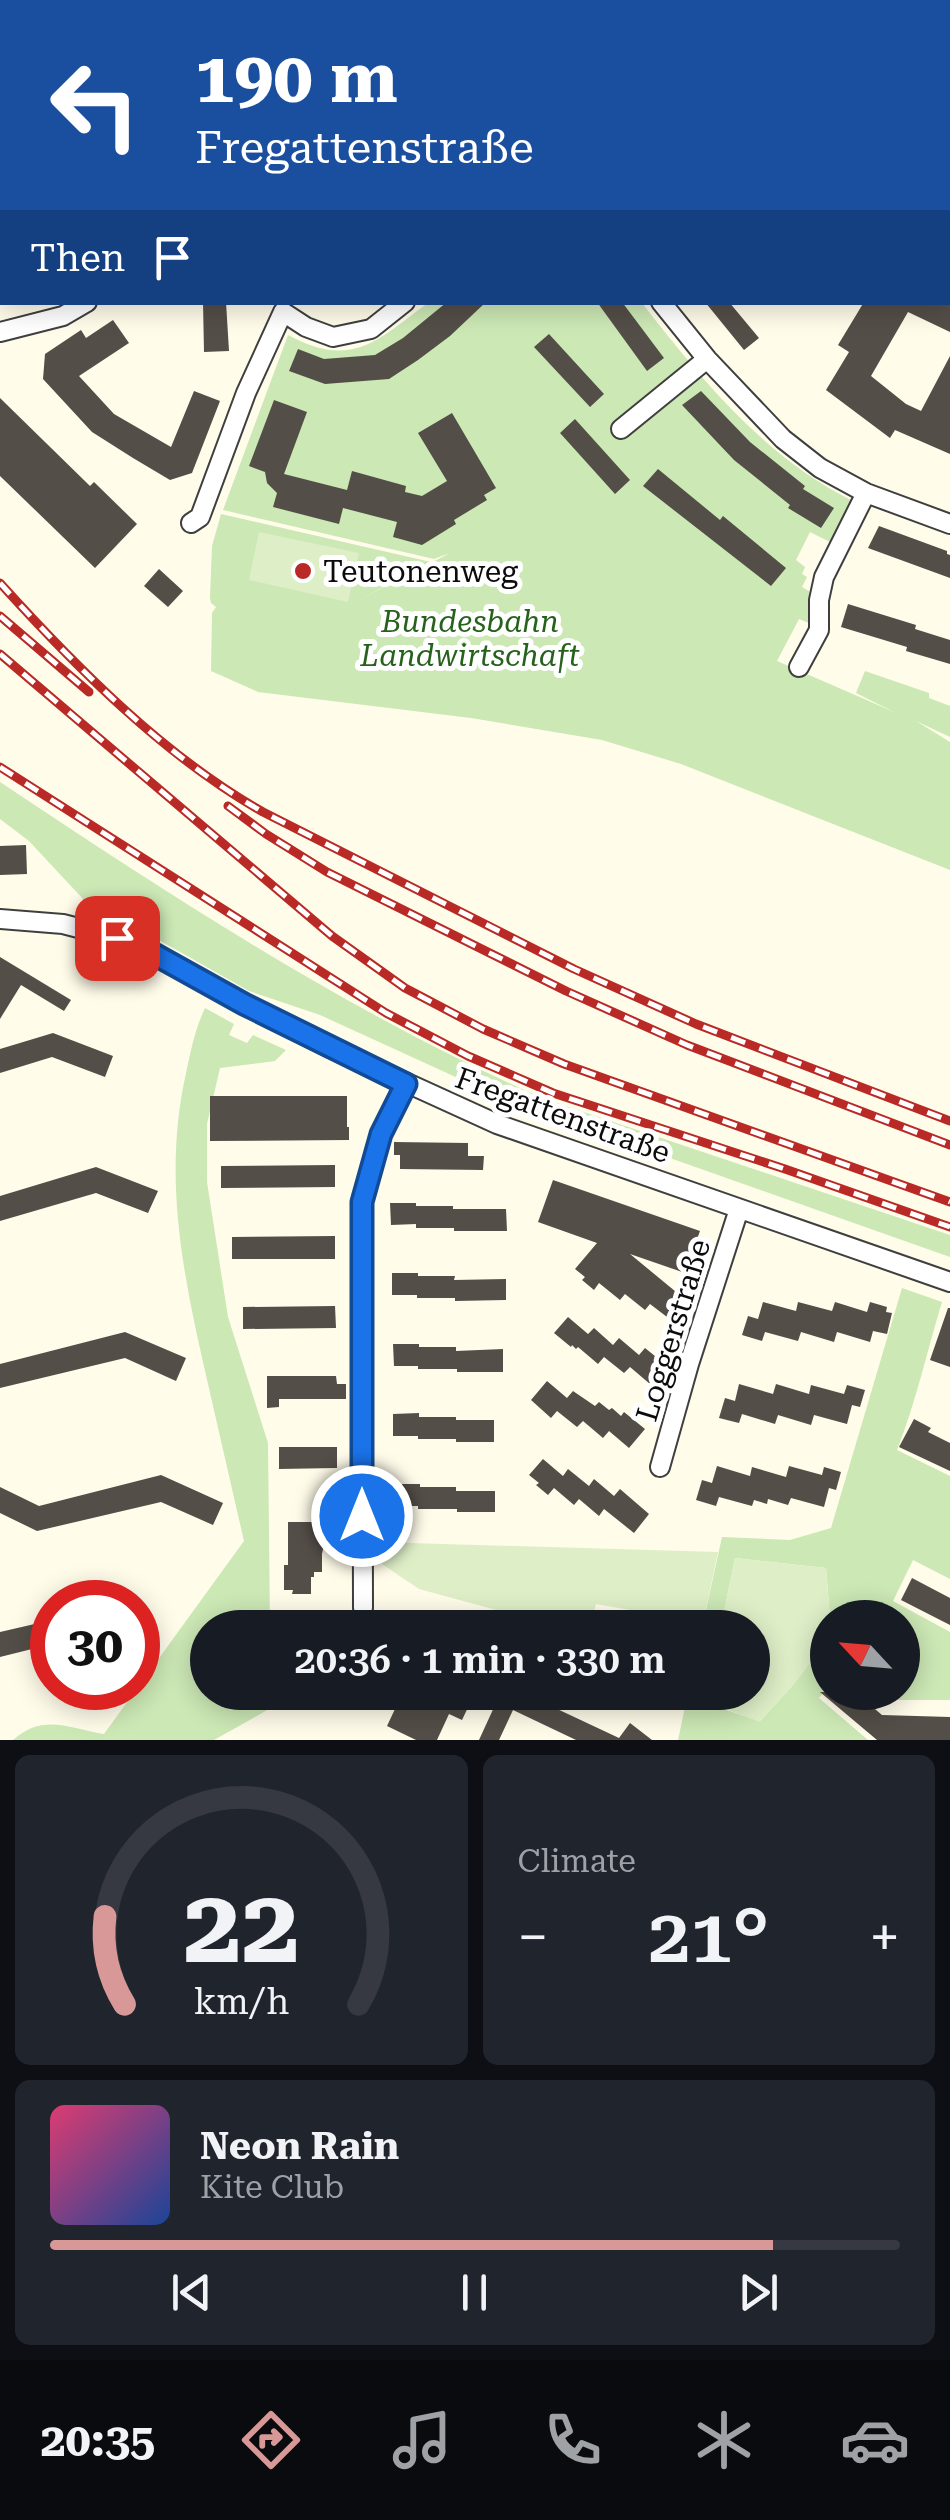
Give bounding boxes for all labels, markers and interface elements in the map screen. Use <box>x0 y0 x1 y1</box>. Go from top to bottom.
text: 190 m <box>195 37 398 119</box>
icon: left <box>30 40 160 170</box>
text: Fregattenstraße <box>195 121 534 174</box>
icon: arrive <box>145 230 200 285</box>
text: Then <box>30 236 125 280</box>
place label: Teutonenweg <box>323 554 518 589</box>
marker: Teutonenweg <box>292 560 314 582</box>
park label: Bundesbahn Landwirtschaft <box>359 604 580 673</box>
pin <box>75 896 160 981</box>
icon: arrive <box>90 911 145 966</box>
street label: Fregattenstraße <box>451 1060 675 1170</box>
street label: Loggerstraße <box>629 1235 717 1425</box>
position arrow <box>310 1464 414 1568</box>
speed limit sign: 30 <box>30 1580 160 1710</box>
north arrow <box>810 1600 920 1710</box>
map controls <box>810 1600 920 1710</box>
text: 20:36 · 1 min · 330 m <box>295 1638 666 1682</box>
text: Climate <box>518 1842 636 1880</box>
text: 22 <box>183 1866 299 1987</box>
text: 21° <box>648 1892 769 1980</box>
text: − <box>518 1905 548 1969</box>
text: + <box>869 1905 900 1969</box>
text: km/h <box>193 1981 289 2023</box>
text: Neon Rain <box>200 2124 399 2168</box>
text: Kite Club <box>200 2168 344 2206</box>
icon: previous <box>164 2265 219 2320</box>
icon: pause <box>447 2265 502 2320</box>
icon: next <box>731 2265 786 2320</box>
icon: directions <box>236 2405 306 2475</box>
icon: music <box>387 2405 457 2475</box>
icon: phone <box>538 2405 608 2475</box>
icon: climate <box>689 2405 759 2475</box>
icon: car <box>840 2405 910 2475</box>
text: 20:35 <box>40 2414 155 2467</box>

